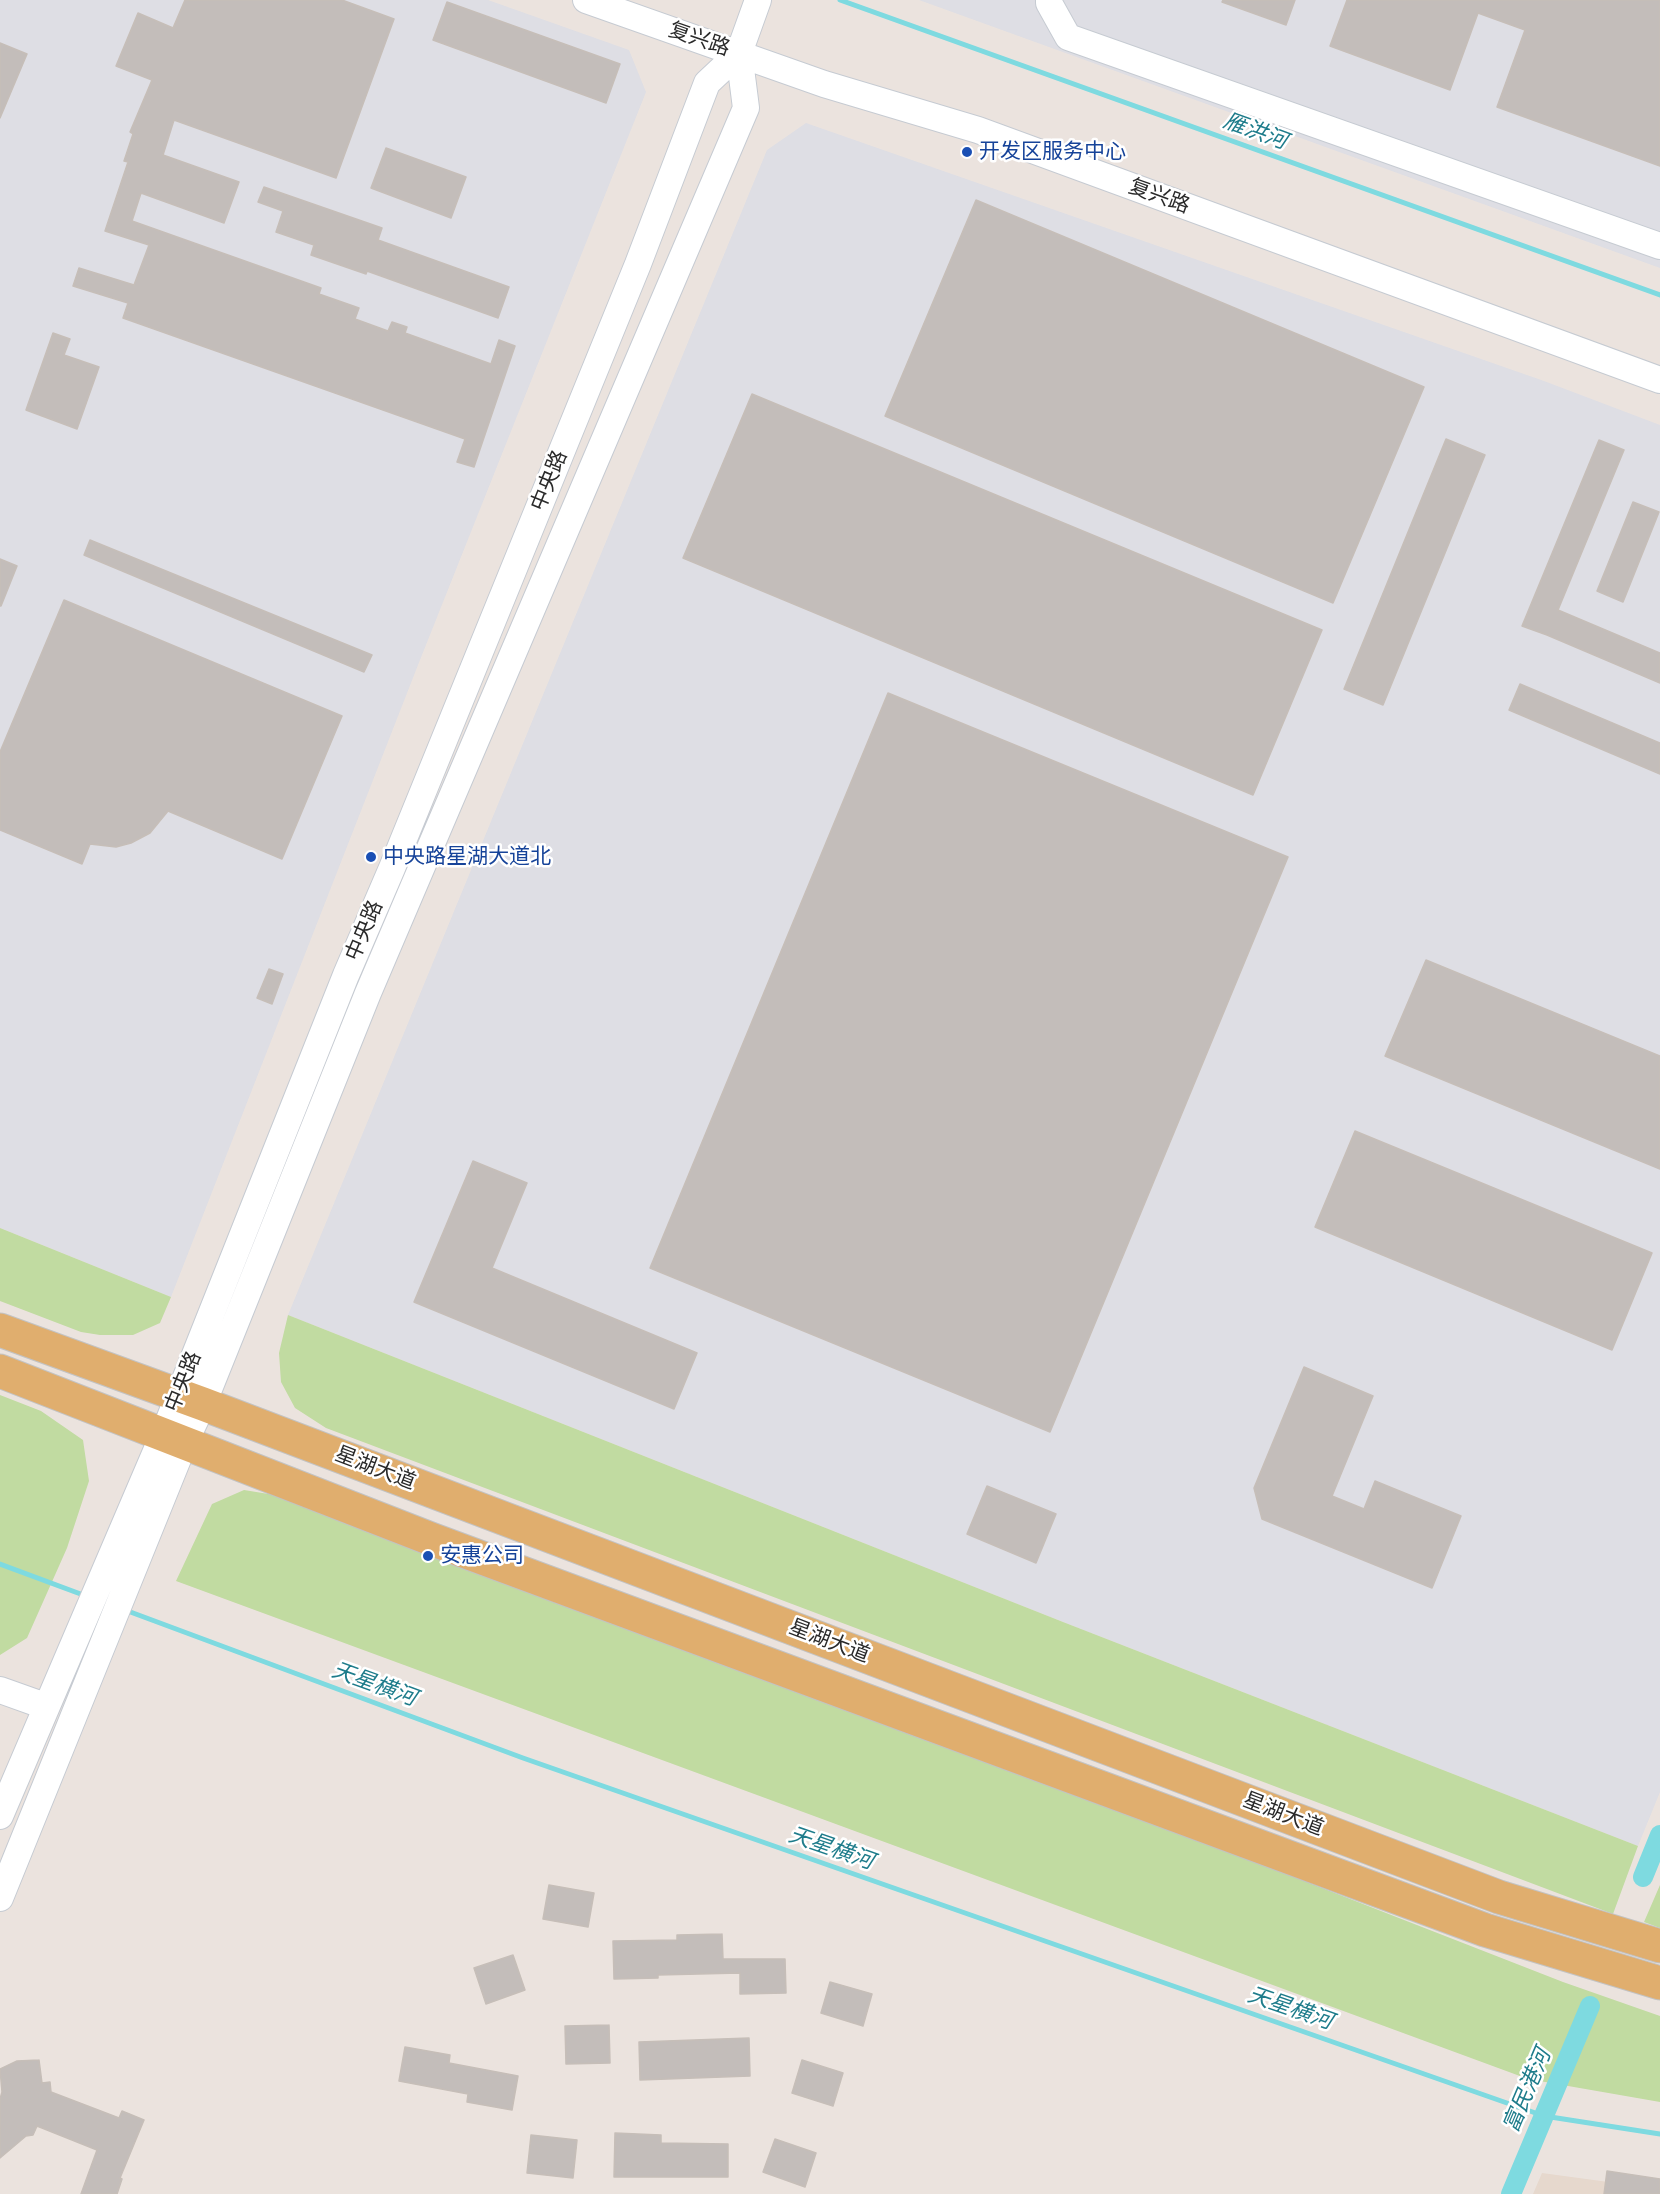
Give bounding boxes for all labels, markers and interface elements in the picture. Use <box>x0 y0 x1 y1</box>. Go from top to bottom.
street label: 复兴路 <box>665 18 733 62</box>
water label: 雁洪河 <box>1219 108 1291 156</box>
place label: 开发区服务中心 <box>979 139 1126 165</box>
marker: 开发区服务中心 <box>960 145 974 159</box>
street label: 复兴路 <box>1125 174 1193 220</box>
street label: 中央路 <box>527 447 573 515</box>
place label: 中央路星湖大道北 <box>383 844 551 870</box>
marker: 中央路星湖大道北 <box>364 850 378 864</box>
street label: 中央路 <box>341 897 389 965</box>
street label: 中央路 <box>161 1348 207 1416</box>
street label: 星湖大道 <box>331 1442 419 1496</box>
place label: 安惠公司 <box>440 1543 524 1569</box>
marker: 安惠公司 <box>421 1549 435 1563</box>
street label: 星湖大道 <box>785 1615 873 1669</box>
water label: 天星横河 <box>328 1658 420 1712</box>
street label: 星湖大道 <box>1239 1788 1327 1842</box>
water label: 天星横河 <box>785 1822 877 1876</box>
water label: 天星横河 <box>1244 1982 1336 2036</box>
water label: 富民港河 <box>1499 2045 1557 2137</box>

